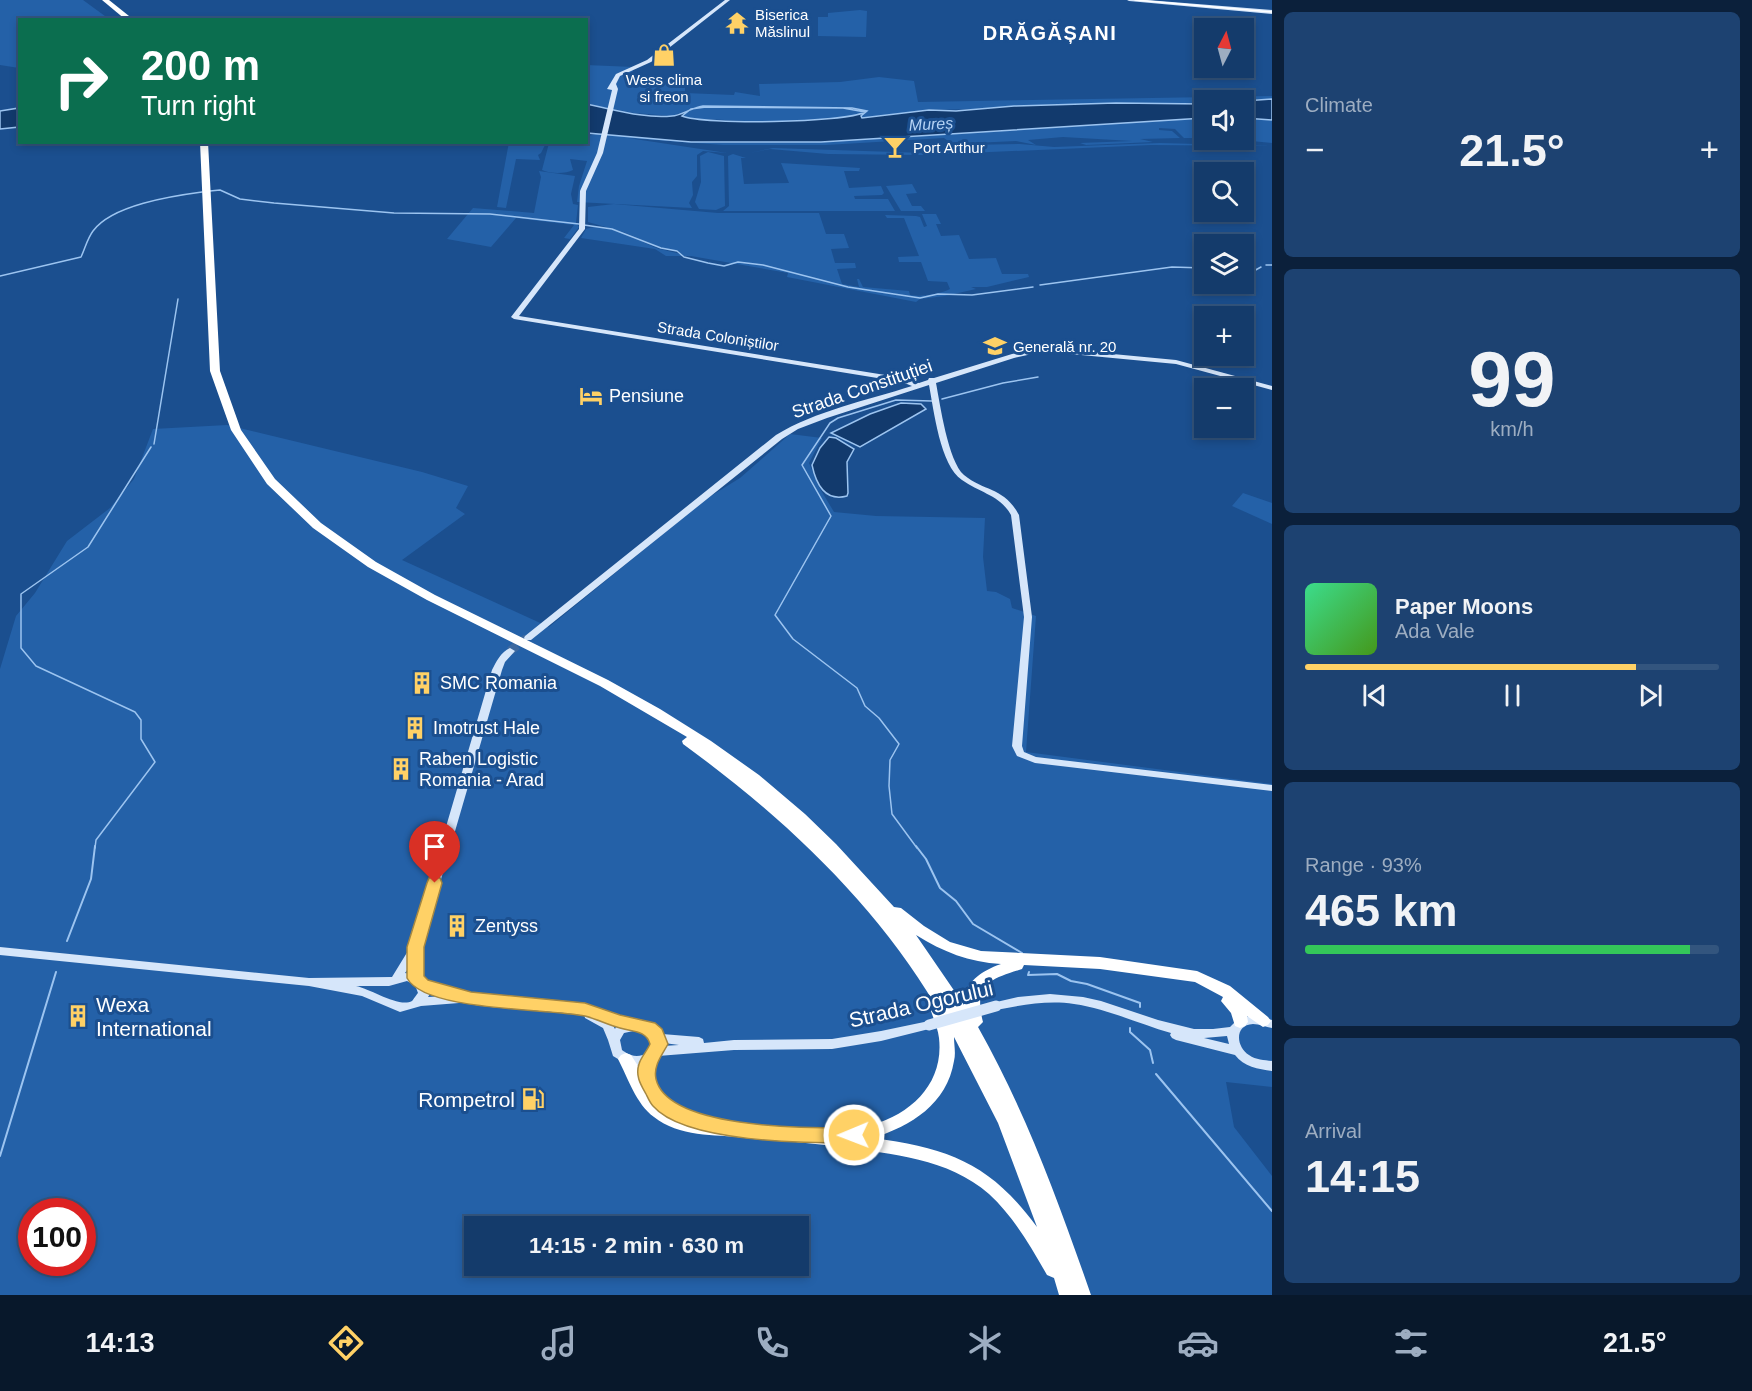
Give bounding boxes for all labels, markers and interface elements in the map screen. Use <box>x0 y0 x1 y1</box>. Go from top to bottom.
place label: Biserica Măslinul <box>755 6 810 40</box>
temple icon: Biserica Măslinul <box>724 10 750 36</box>
north arrow <box>1194 18 1254 78</box>
map controls <box>1194 18 1254 438</box>
district label: DRĂGĂȘANI <box>983 22 1117 44</box>
icon: right <box>42 42 120 120</box>
text: 200 m <box>141 42 260 89</box>
shop icon: Wess clima si freon <box>651 42 677 68</box>
place label: Wess clima si freon <box>626 71 703 105</box>
button: sound <box>1194 90 1254 150</box>
text: Turn right <box>141 91 256 121</box>
text: Climate <box>1305 94 1373 116</box>
water label: Mureș <box>908 114 954 134</box>
text: 21.5° <box>1459 125 1565 176</box>
text: − <box>1305 131 1324 168</box>
text: + <box>1700 131 1719 168</box>
bar icon: Port Arthur <box>882 134 908 160</box>
place label: Port Arthur <box>913 139 985 156</box>
button: search <box>1194 162 1254 222</box>
button: layers <box>1194 234 1254 294</box>
button: + <box>1194 306 1254 366</box>
street label: Strada Coloniștilor <box>656 318 780 354</box>
school or university icon: Generală nr. 20 <box>982 333 1008 359</box>
text: 99 <box>1469 335 1555 423</box>
place label: Generală nr. 20 <box>1013 338 1116 355</box>
street label: Strada Constituției <box>789 356 935 422</box>
button: − <box>1194 378 1254 438</box>
hotel icon: Pensiune <box>578 383 604 409</box>
place label: Pensiune <box>609 386 684 406</box>
text: km/h <box>1490 418 1534 440</box>
text: Paper Moons <box>1395 594 1533 619</box>
text: Ada Vale <box>1395 620 1475 642</box>
building icon: SMC Romania <box>409 670 435 696</box>
place label: SMC Romania <box>440 673 558 693</box>
icon: previous <box>1358 679 1391 712</box>
icon: pause <box>1496 679 1529 712</box>
icon: next <box>1634 679 1667 712</box>
building icon: Imotrust Hale <box>402 715 428 741</box>
place label: Imotrust Hale <box>433 718 540 738</box>
place label: Raben Logistic Romania - Arad <box>419 749 544 790</box>
building icon: Raben Logistic Romania - Arad <box>388 756 414 782</box>
pin <box>409 821 460 883</box>
icon: arrive <box>418 830 451 863</box>
text: Range · 93% <box>1305 854 1422 876</box>
text: 465 km <box>1305 885 1458 936</box>
building icon: Zentyss <box>444 913 470 939</box>
place label: Zentyss <box>475 916 538 936</box>
street label: Strada Ogorului <box>847 976 995 1032</box>
place label: Wexa International <box>96 993 212 1040</box>
building icon: Wexa International <box>65 1003 91 1029</box>
fuel station icon: Rompetrol <box>520 1086 546 1112</box>
place label: Rompetrol <box>418 1088 515 1111</box>
position arrow <box>822 1103 886 1167</box>
text: Arrival <box>1305 1120 1362 1142</box>
text: 14:15 <box>1305 1151 1420 1202</box>
speed limit sign: 100 <box>18 1198 96 1276</box>
text: 14:15 · 2 min · 630 m <box>529 1233 744 1258</box>
icon: directions <box>325 1322 367 1364</box>
icon: music <box>538 1322 580 1364</box>
icon: phone <box>751 1322 793 1364</box>
icon: climate <box>964 1322 1006 1364</box>
icon: car <box>1177 1322 1219 1364</box>
icon: filters <box>1390 1322 1432 1364</box>
text: 14:13 <box>85 1328 155 1358</box>
text: 21.5° <box>1603 1328 1666 1358</box>

